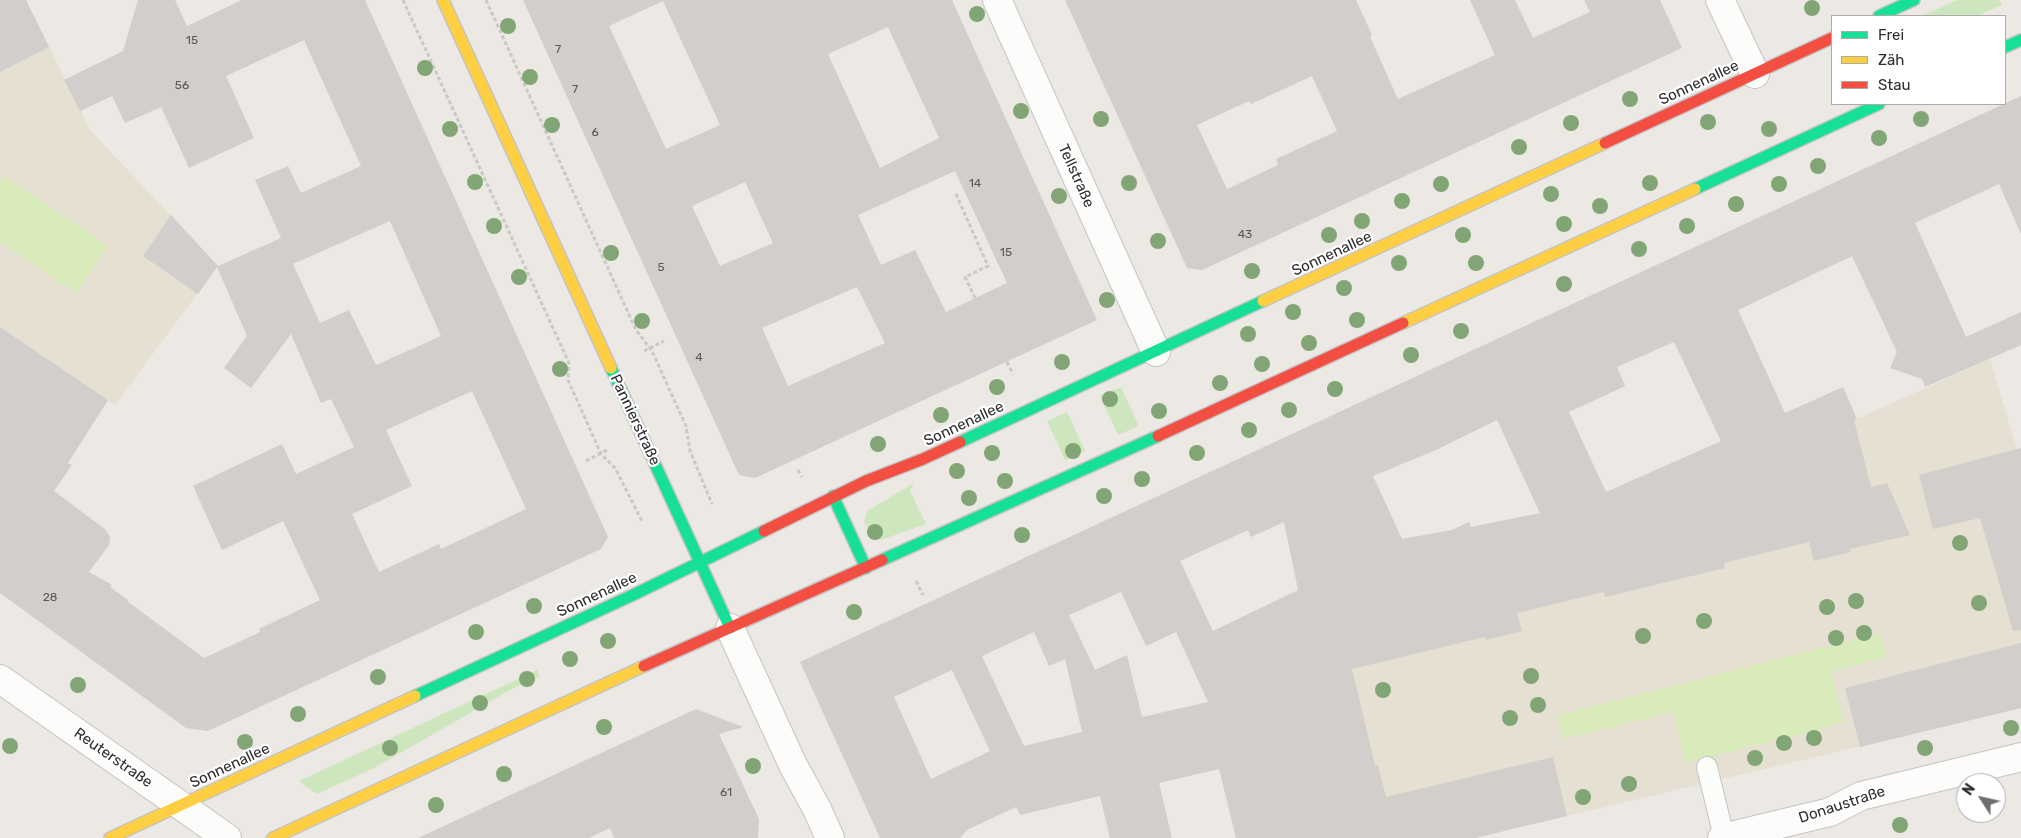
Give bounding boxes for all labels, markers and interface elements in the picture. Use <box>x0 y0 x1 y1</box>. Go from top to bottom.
legend <box>1831 15 2006 105</box>
text: Frei <box>1878 26 1904 44</box>
house number: 15 <box>186 34 198 48</box>
house number: 7 <box>555 43 561 57</box>
text: Zäh <box>1878 51 1904 69</box>
street label: Sonnenallee <box>1656 57 1742 109</box>
text: Stau <box>1878 76 1911 94</box>
house number: 56 <box>175 79 189 93</box>
house number: 7 <box>572 83 578 97</box>
house number: 6 <box>591 126 599 140</box>
street label: Tellstraße <box>1054 141 1098 211</box>
house number: 14 <box>969 177 981 191</box>
house number: 43 <box>1238 228 1252 242</box>
street label: Sonnenallee <box>1289 228 1375 280</box>
house number: 15 <box>1000 246 1012 260</box>
house number: 5 <box>657 261 665 275</box>
house number: 4 <box>695 351 703 365</box>
street label: Pannierstraße <box>606 372 664 468</box>
street label: Sonnenallee <box>921 398 1007 450</box>
street label: Sonnenallee <box>554 569 640 621</box>
house number: 28 <box>43 591 57 605</box>
street label: Reuterstraße <box>70 724 156 792</box>
street label: Sonnenallee <box>187 740 273 792</box>
north arrow <box>1956 773 2006 823</box>
text: N <box>1959 781 1979 799</box>
street label: Donaustraße <box>1796 783 1888 827</box>
house number: 61 <box>720 786 732 800</box>

